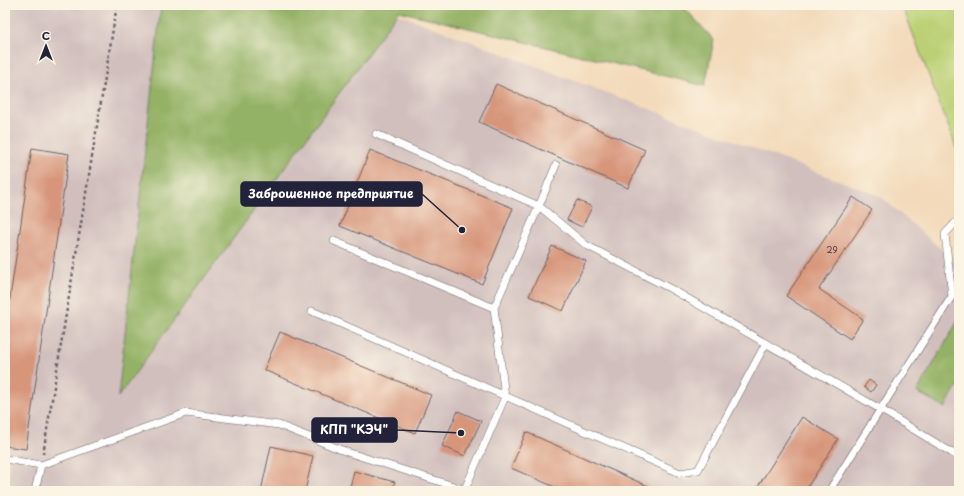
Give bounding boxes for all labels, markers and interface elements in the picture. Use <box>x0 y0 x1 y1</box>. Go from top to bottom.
north arrow <box>26 26 66 66</box>
text: С <box>42 27 50 44</box>
callout: Заброшенное предприятие <box>241 182 422 206</box>
text: Заброшенное предприятие <box>248 184 414 202</box>
house number: 29 <box>826 242 838 256</box>
callout: КПП "КЭЧ" <box>312 418 397 442</box>
text: КПП "КЭЧ" <box>320 420 388 438</box>

